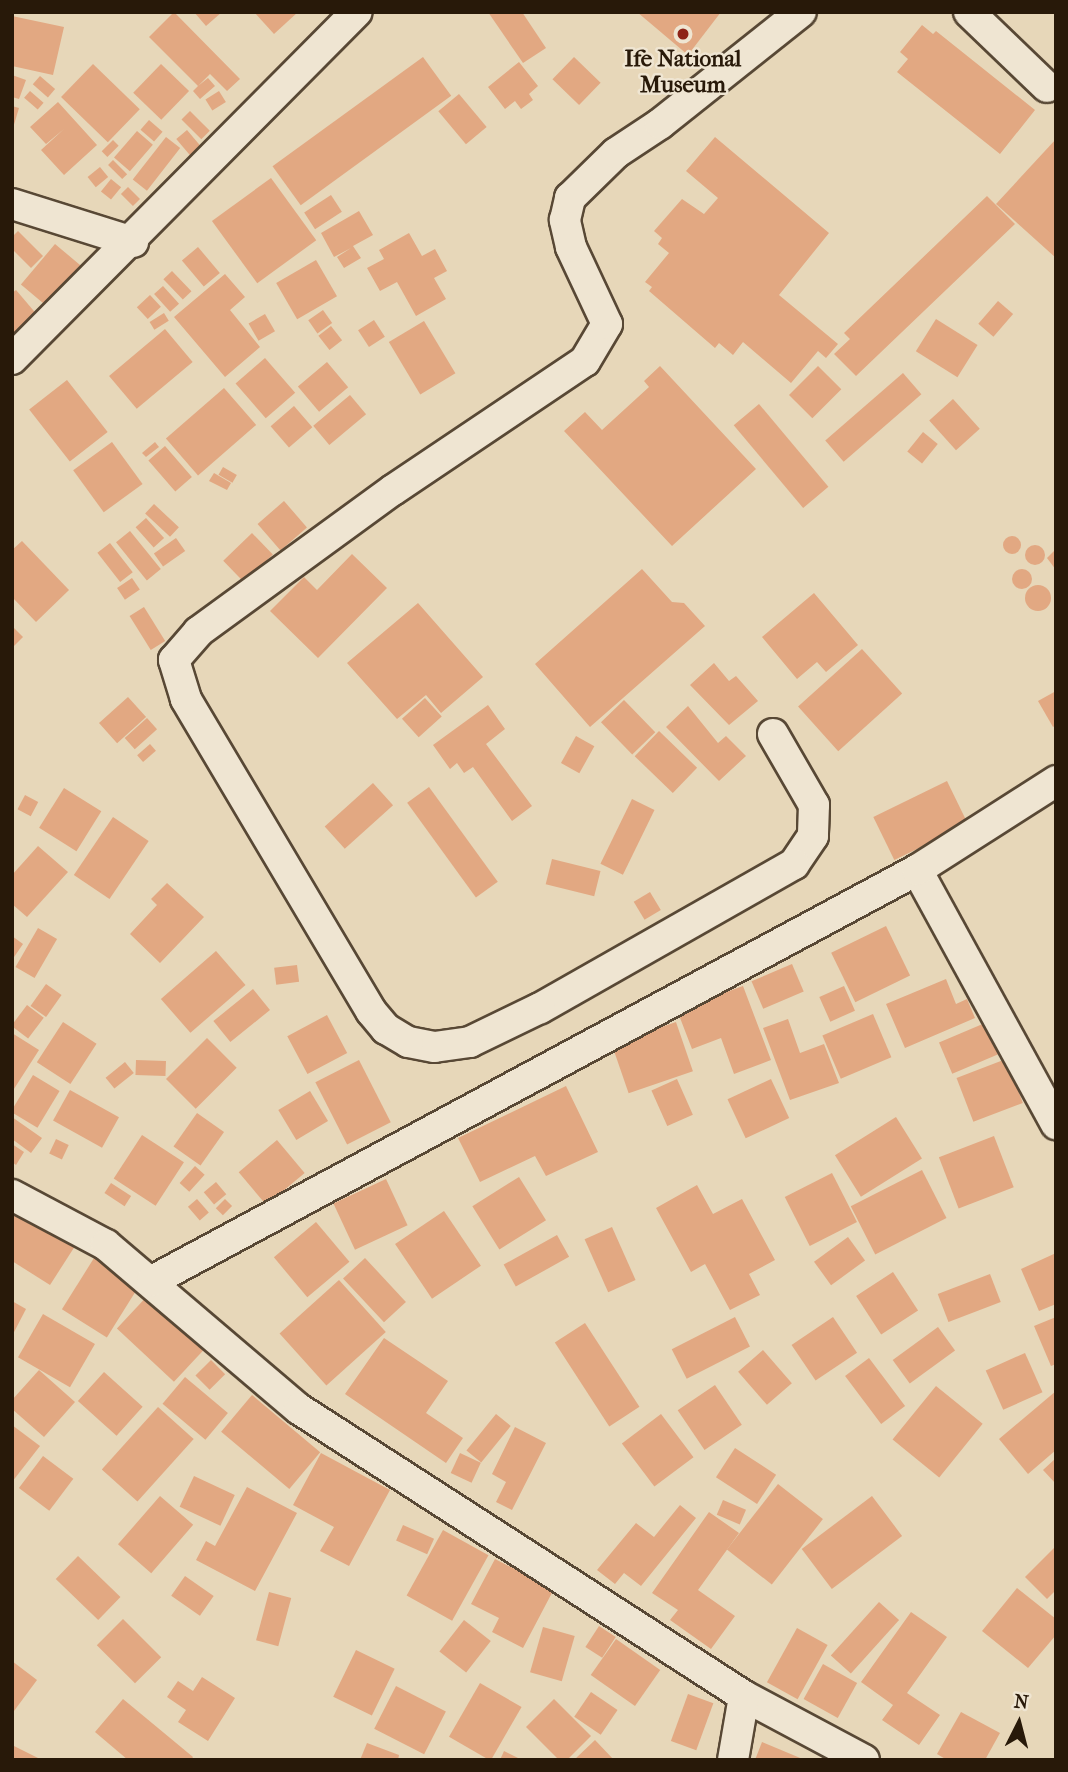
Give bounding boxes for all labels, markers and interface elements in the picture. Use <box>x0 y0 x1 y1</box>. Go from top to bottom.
marker: Ife National Museum <box>675 26 691 42</box>
place label: Ife National Museum <box>625 45 741 99</box>
north arrow <box>984 1688 1054 1758</box>
text: N <box>1013 1690 1030 1714</box>

